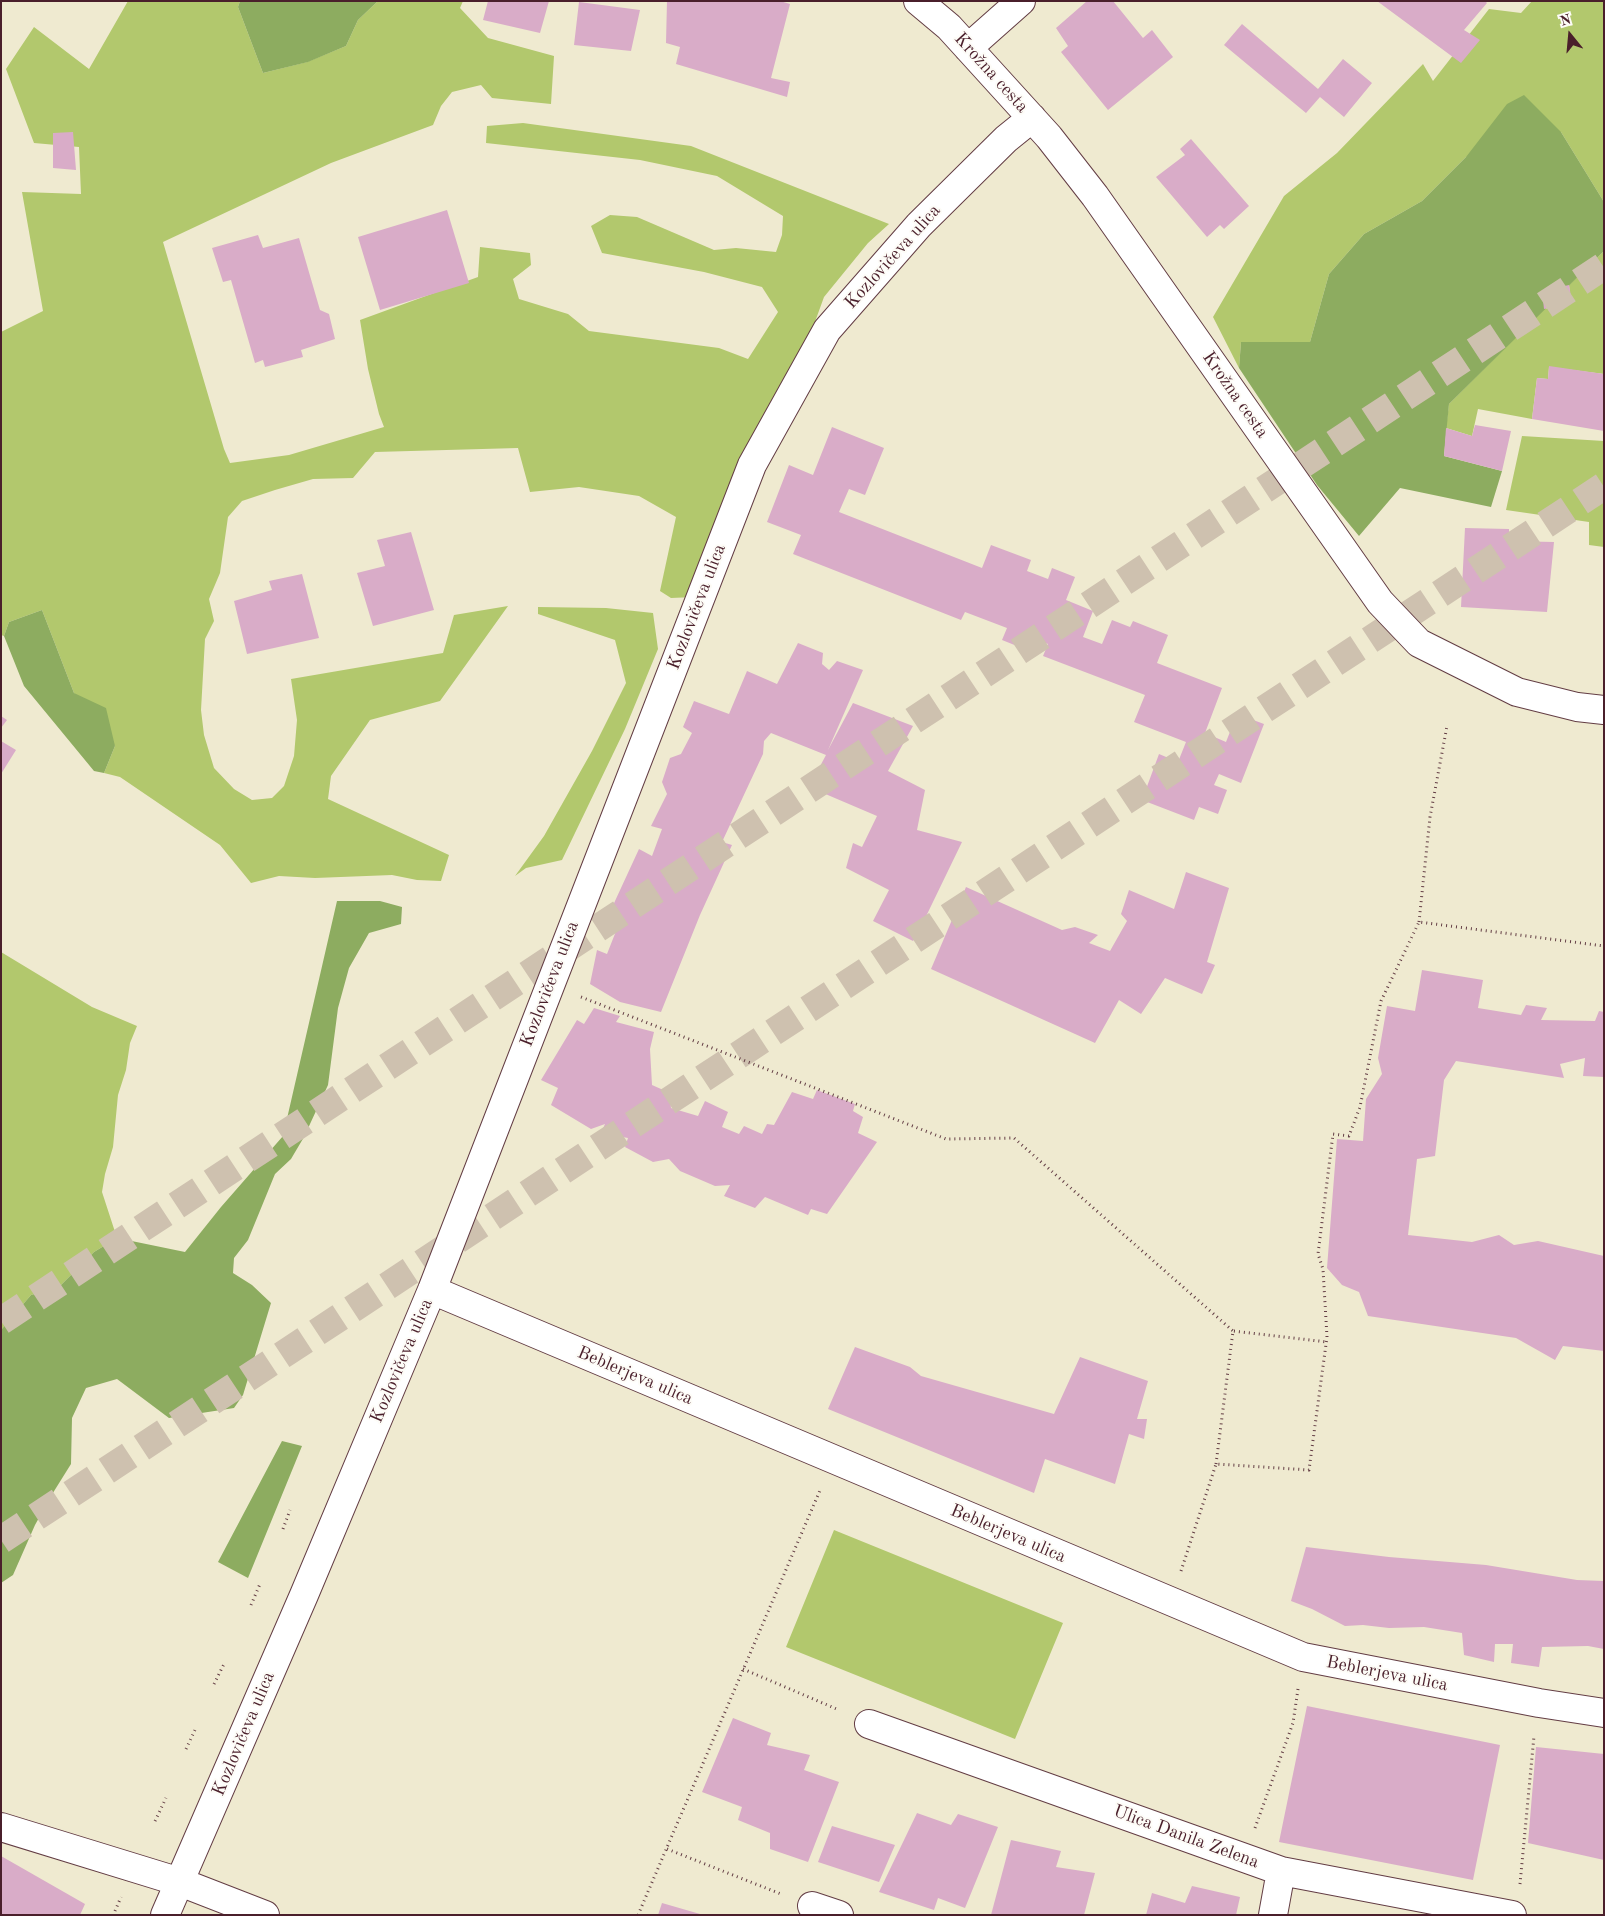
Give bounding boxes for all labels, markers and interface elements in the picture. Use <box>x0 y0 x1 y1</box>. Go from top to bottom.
north arrow <box>1545 10 1595 60</box>
text: N <box>1558 12 1573 29</box>
street label: Krožna cesta <box>949 28 1033 118</box>
street label: Kozlovičeva ulica <box>840 200 946 314</box>
street label: Krožna cesta <box>1197 348 1273 442</box>
street label: Kozlovičeva ulica <box>663 541 731 673</box>
street label: Kozlovičeva ulica <box>516 918 584 1050</box>
street label: Kozlovičeva ulica <box>366 1296 438 1426</box>
street label: Beblerjeva ulica <box>574 1342 696 1410</box>
street label: Beblerjeva ulica <box>947 1500 1069 1568</box>
street label: Beblerjeva ulica <box>1324 1652 1450 1696</box>
street label: Kozlovičeva ulica <box>208 1669 280 1799</box>
street label: Ulica Danila Zelena <box>1110 1801 1262 1873</box>

